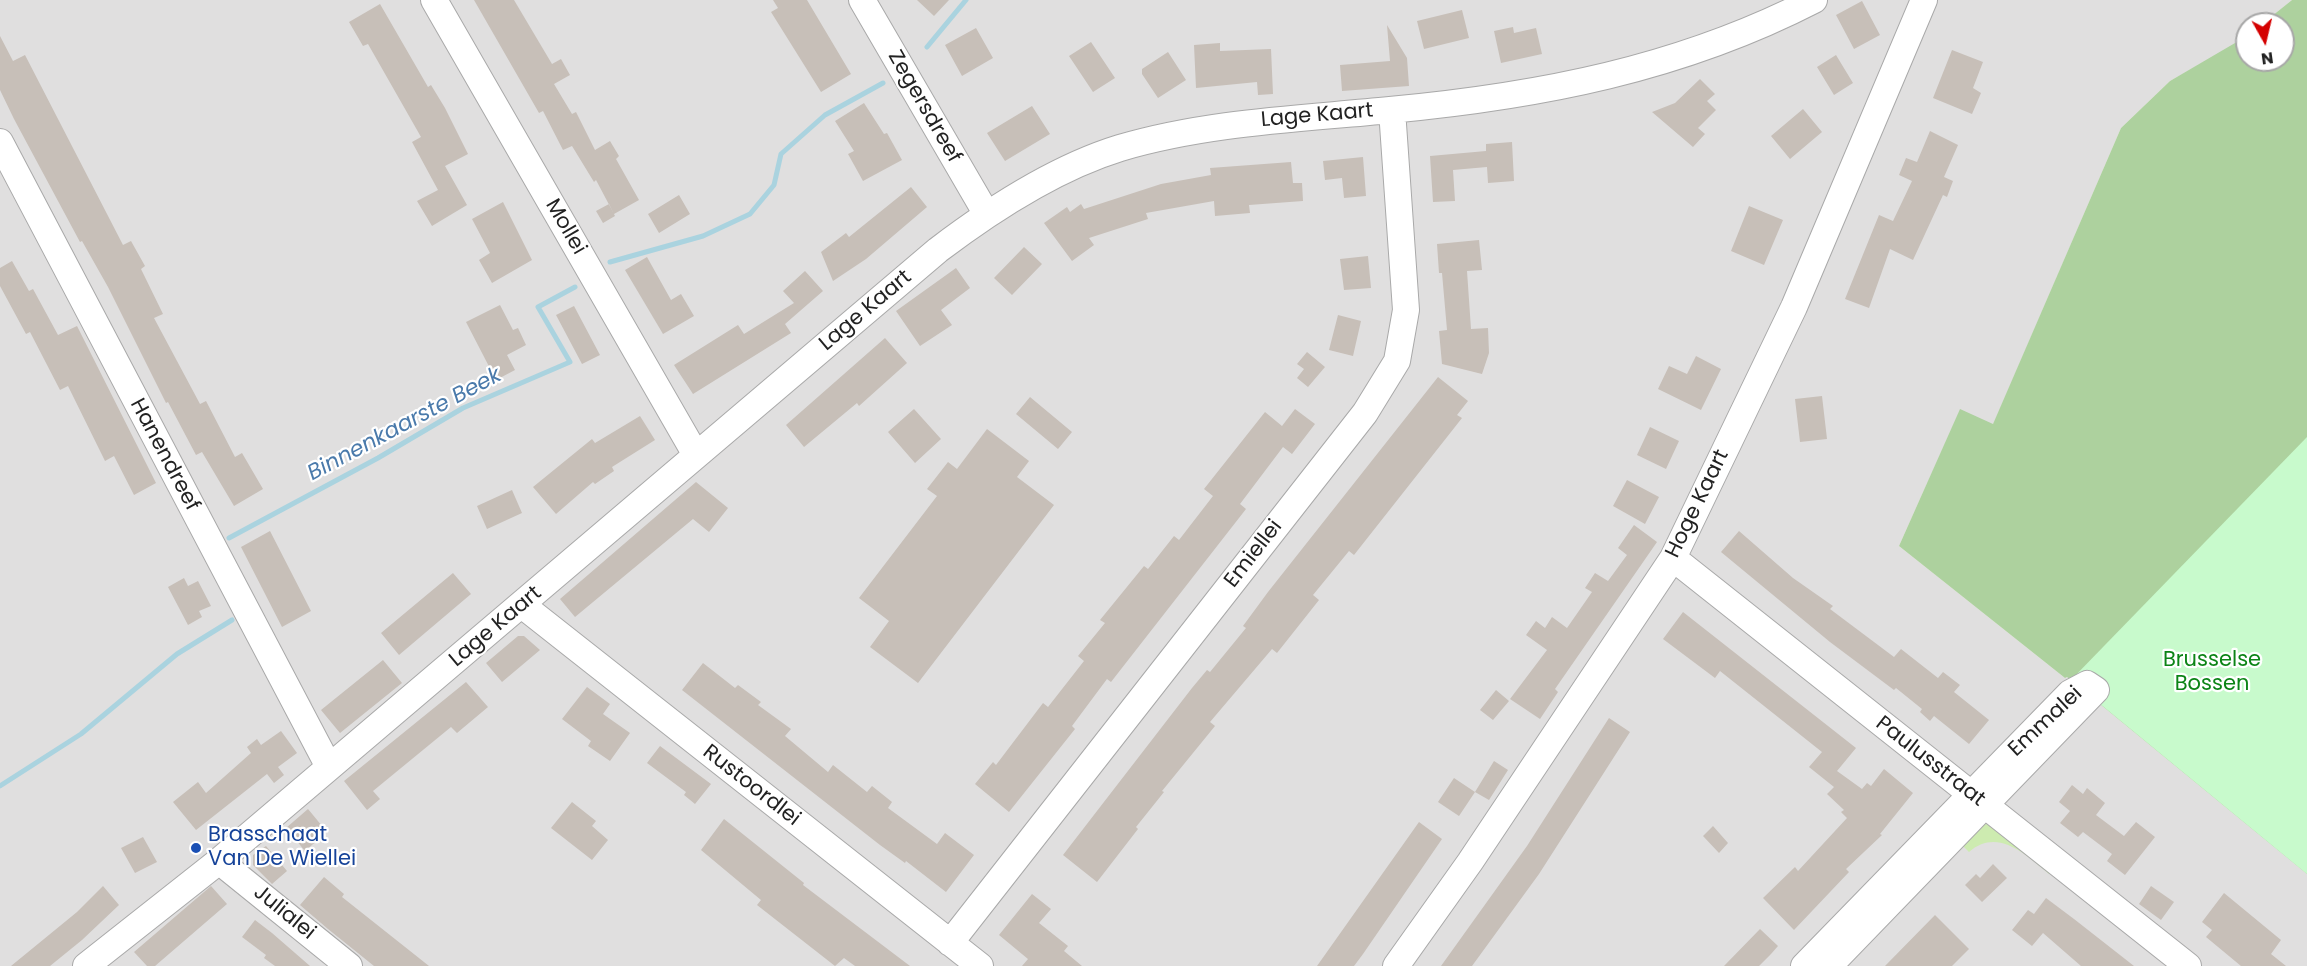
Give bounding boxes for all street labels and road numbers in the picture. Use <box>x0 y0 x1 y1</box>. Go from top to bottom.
street label: Zegersdreef <box>882 46 966 168</box>
street label: Lage Kaart <box>1260 99 1374 133</box>
street label: Mollei <box>539 195 591 259</box>
street label: Lage Kaart <box>815 265 917 357</box>
street label: Hanendreef <box>124 395 204 515</box>
street label: Hoge Kaart <box>1661 446 1735 562</box>
street label: Emiellei <box>1220 515 1288 593</box>
street label: Lage Kaart <box>445 581 547 673</box>
street label: Emmalei <box>2004 682 2088 762</box>
street label: Paulusstraat <box>1870 711 1990 813</box>
street label: Rustoordlei <box>697 740 805 832</box>
street label: Julialei <box>248 880 320 946</box>

